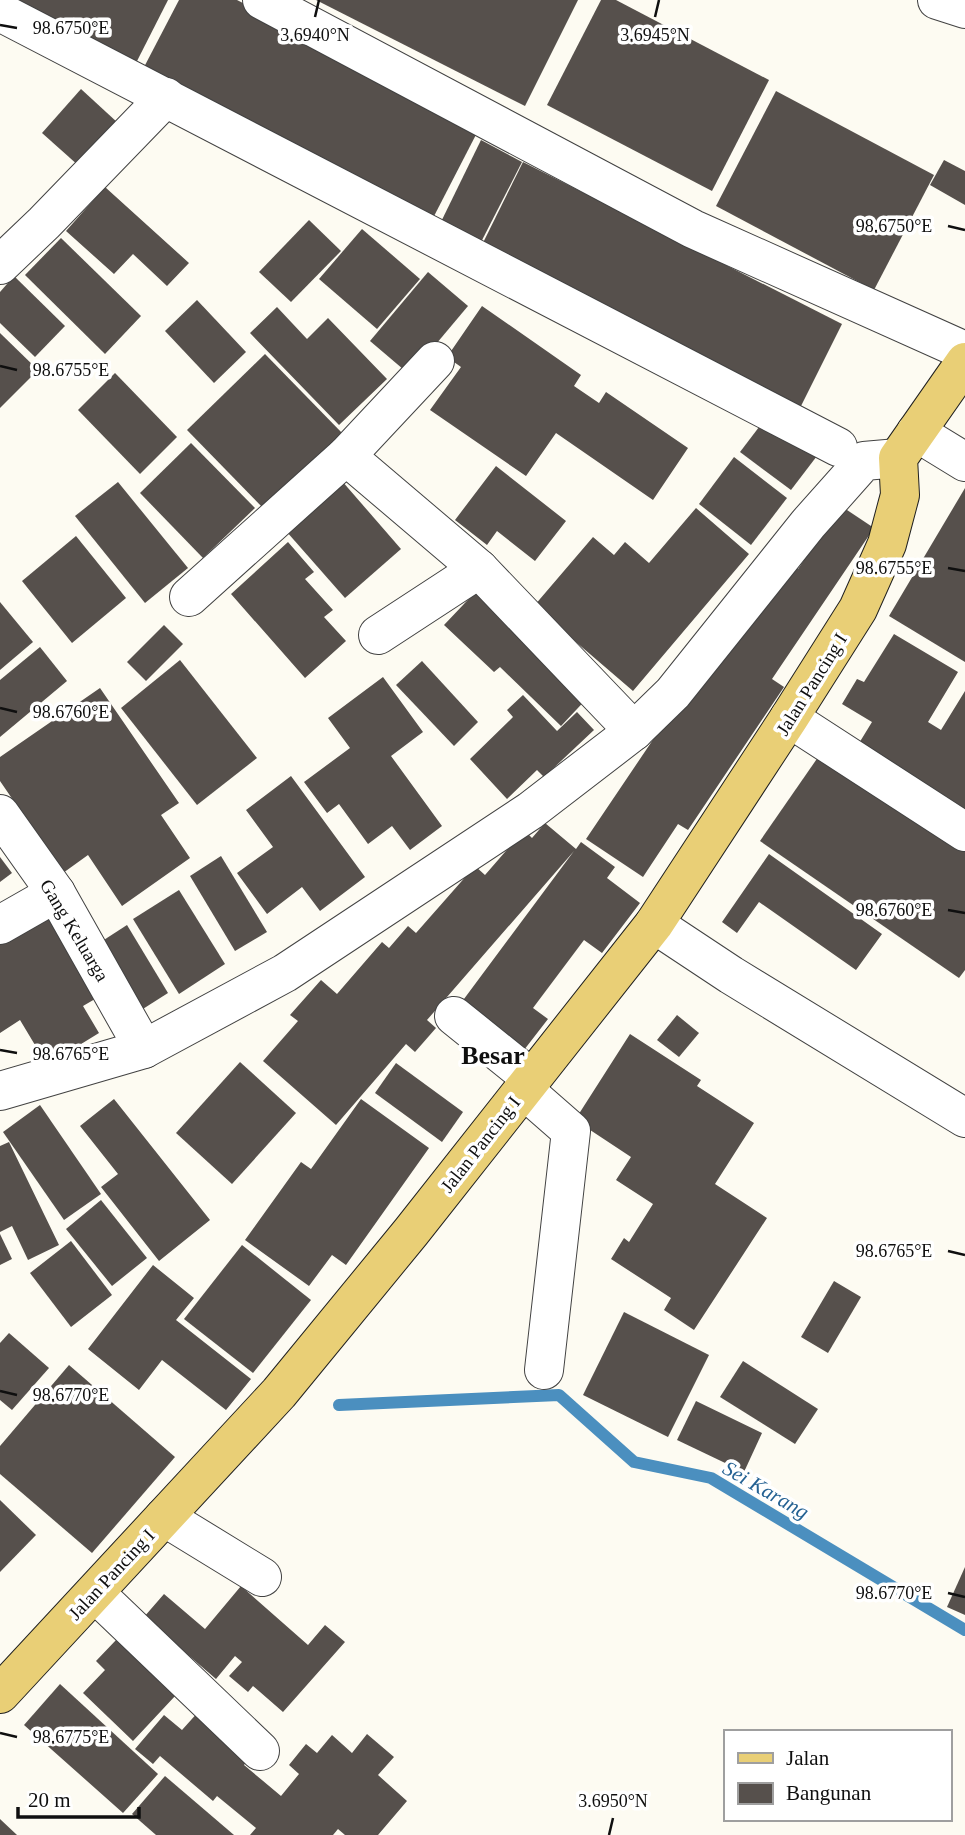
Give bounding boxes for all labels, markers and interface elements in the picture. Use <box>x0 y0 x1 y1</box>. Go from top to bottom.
text: 98.6750°E <box>33 18 109 38</box>
text: 3.6940°N <box>280 25 350 45</box>
text: 3.6945°N <box>620 25 690 45</box>
text: 98.6750°E <box>856 216 932 236</box>
text: 98.6755°E <box>33 360 109 380</box>
text: 98.6755°E <box>856 558 932 578</box>
street label: Jalan Pancing I <box>772 629 851 739</box>
text: 98.6760°E <box>33 702 109 722</box>
street label: Gang Keluarga <box>36 875 114 986</box>
text: 98.6760°E <box>856 900 932 920</box>
district label: Besar <box>461 1041 525 1070</box>
text: 98.6765°E <box>33 1044 109 1064</box>
street label: Jalan Pancing I <box>436 1092 524 1197</box>
text: 98.6765°E <box>856 1241 932 1261</box>
text: 98.6770°E <box>33 1385 109 1405</box>
water label: Sei Karang <box>719 1456 813 1524</box>
street label: Jalan Pancing I <box>64 1525 159 1624</box>
text: 98.6770°E <box>856 1583 932 1603</box>
text: 98.6775°E <box>33 1727 109 1747</box>
legend <box>724 1730 951 1821</box>
text: Jalan <box>786 1746 830 1770</box>
scale bar <box>18 1776 138 1820</box>
text: Bangunan <box>786 1781 872 1805</box>
text: 20 m <box>28 1788 71 1812</box>
text: 3.6950°N <box>578 1791 648 1811</box>

